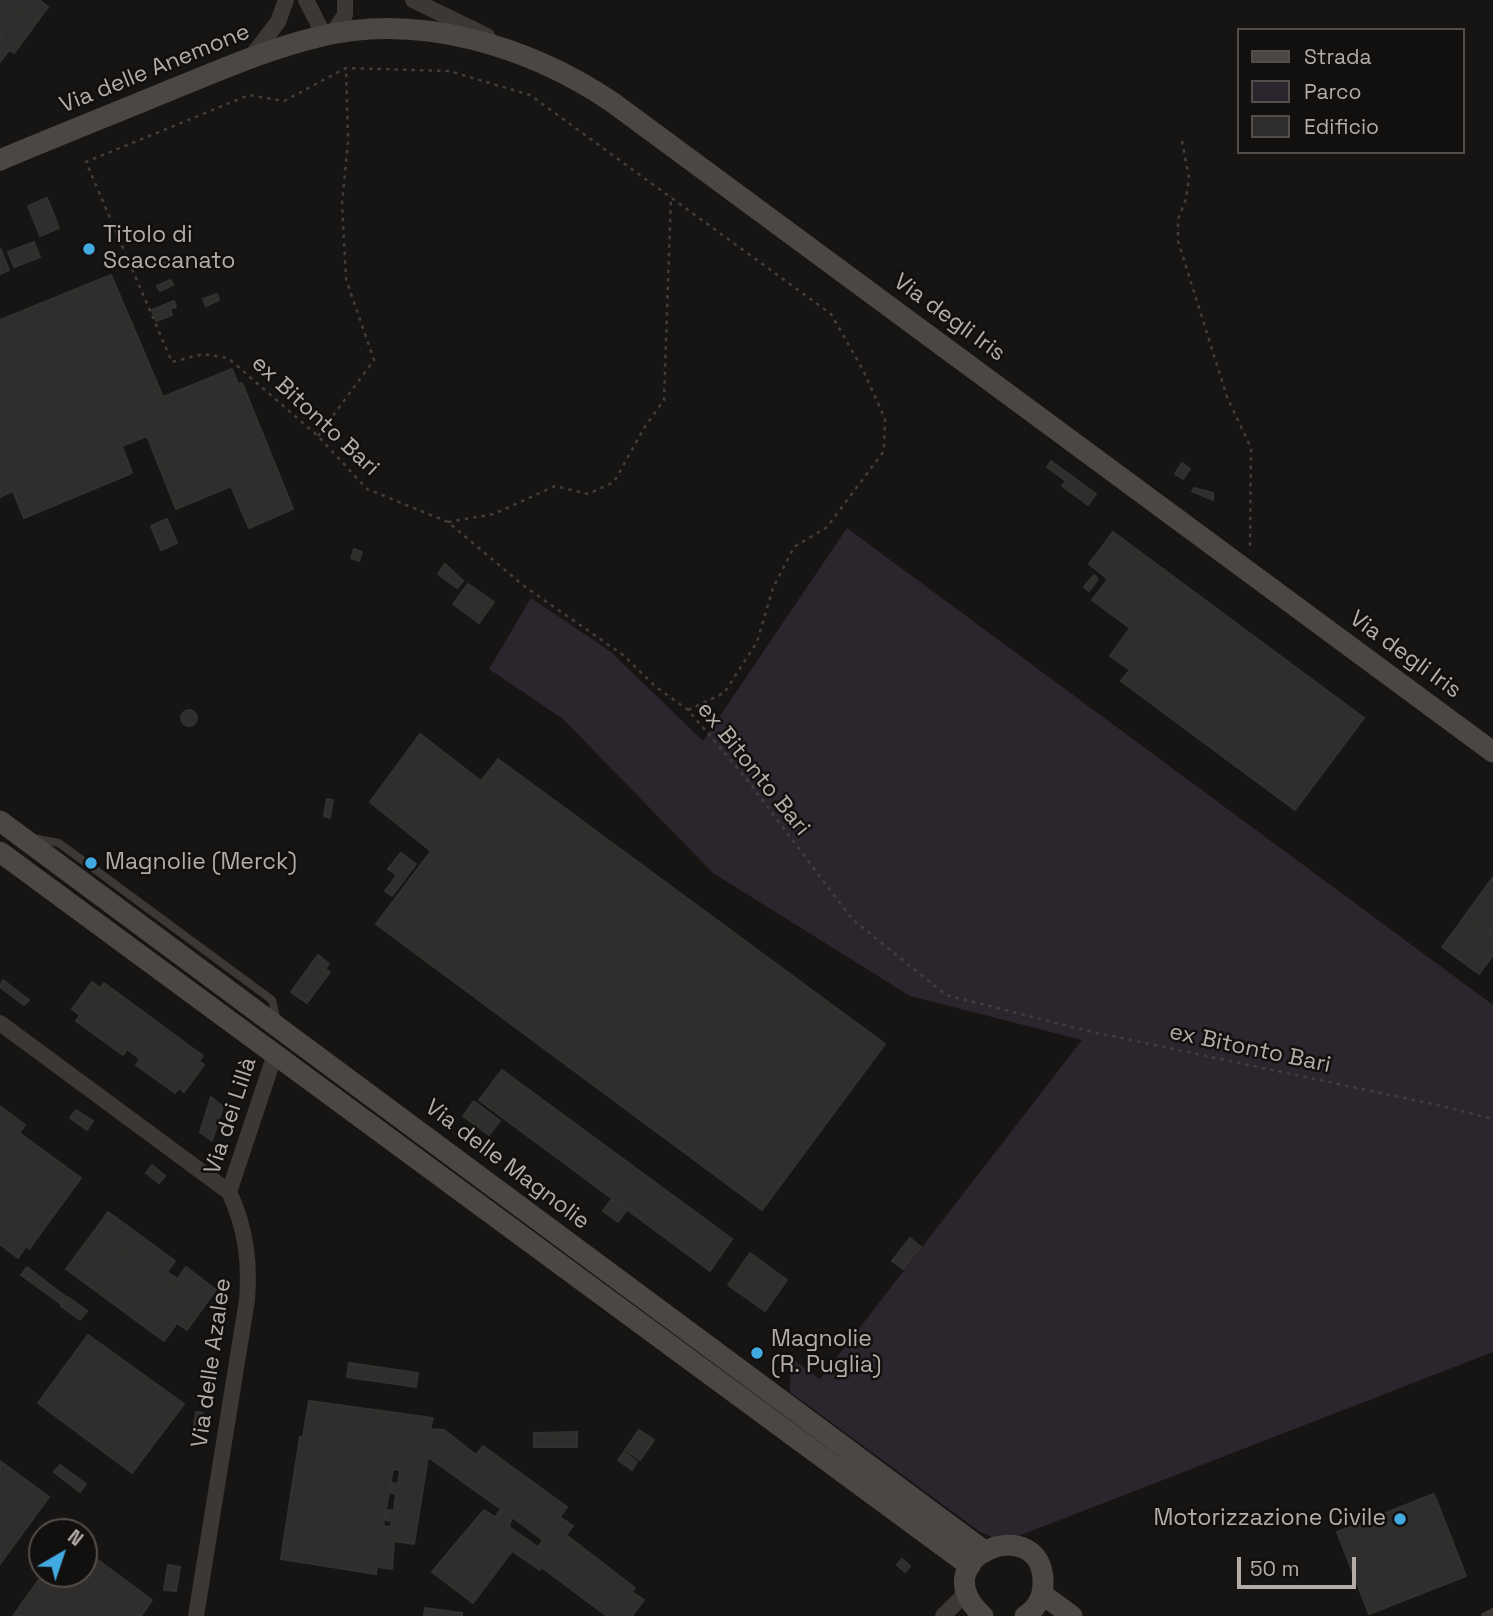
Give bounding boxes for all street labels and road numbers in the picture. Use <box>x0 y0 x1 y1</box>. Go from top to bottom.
street label: Via delle Anemone <box>56 18 254 120</box>
street label: Via degli Iris <box>888 268 1010 368</box>
street label: ex Bitonto Bari <box>245 350 385 482</box>
street label: Via degli Iris <box>1344 605 1466 705</box>
street label: ex Bitonto Bari <box>691 696 815 842</box>
street label: ex Bitonto Bari <box>1167 1018 1333 1080</box>
street label: Via dei Lillà <box>199 1054 263 1178</box>
street label: Via delle Magnolie <box>419 1094 595 1236</box>
street label: Via delle Azalee <box>186 1277 238 1449</box>

